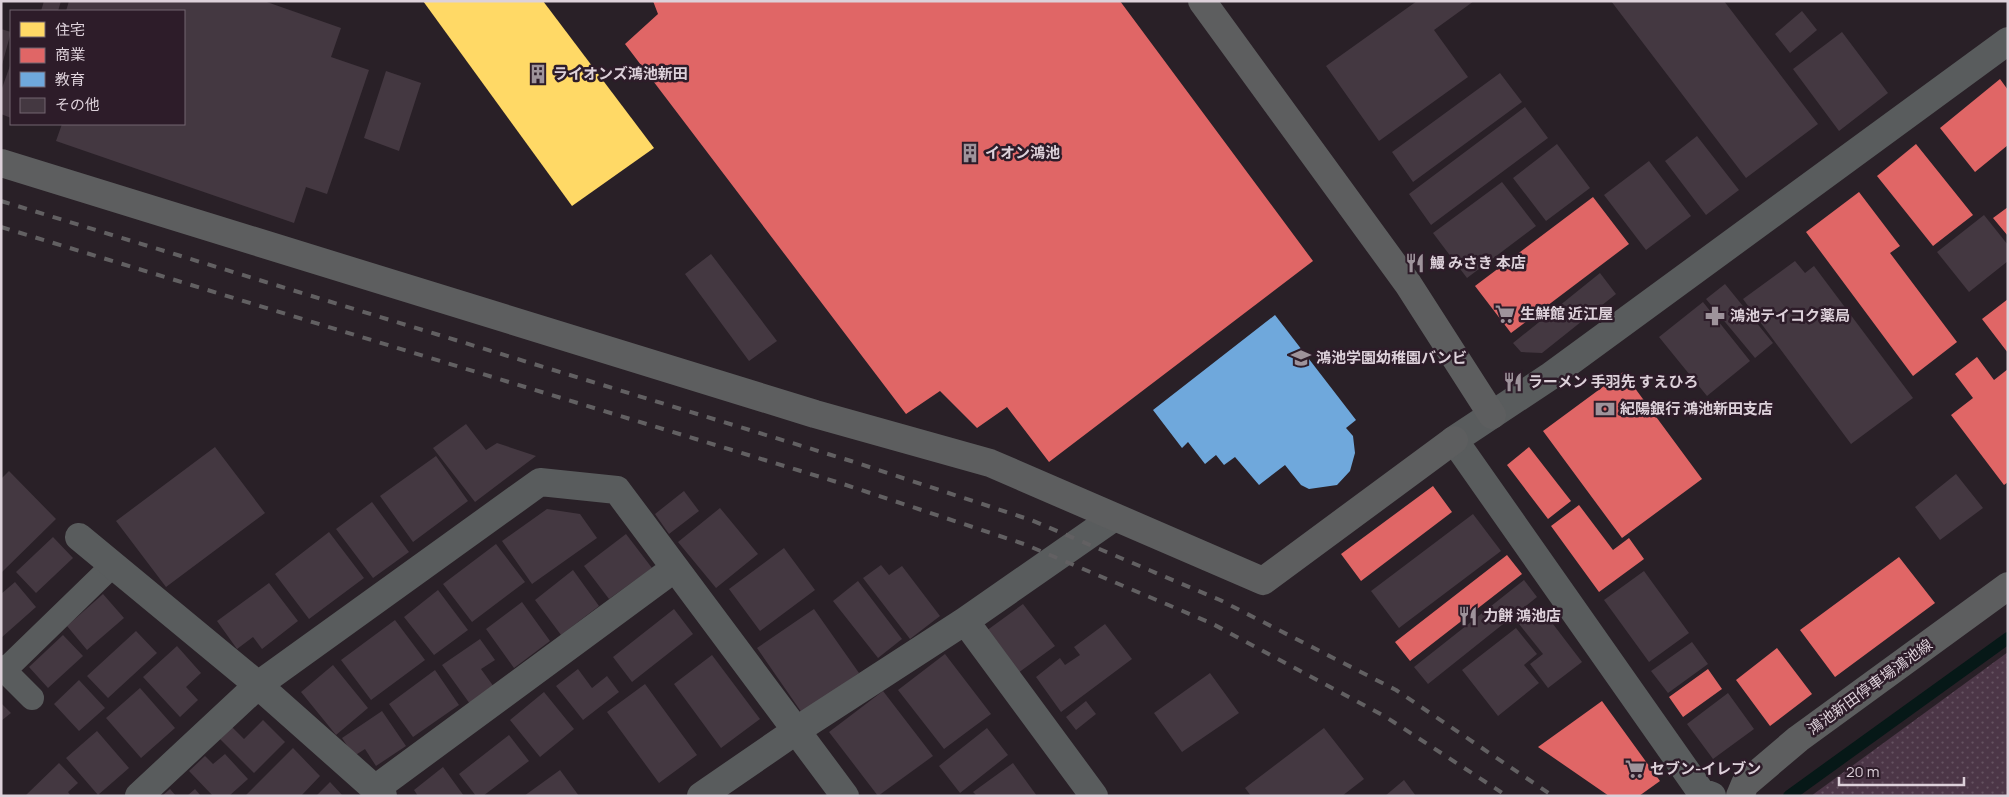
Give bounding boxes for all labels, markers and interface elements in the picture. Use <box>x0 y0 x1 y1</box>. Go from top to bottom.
legend <box>10 10 185 125</box>
text: 住宅 <box>55 19 85 40</box>
text: 商業 <box>55 44 85 65</box>
building icon: ライオンズ鴻池新田 <box>527 63 549 85</box>
place label: ライオンズ鴻池新田 <box>553 63 688 84</box>
text: 教育 <box>55 69 85 90</box>
text: その他 <box>55 94 100 115</box>
building icon: イオン鴻池 <box>959 142 981 164</box>
place label: イオン鴻池 <box>985 142 1060 163</box>
restaurant icon: 鰻 みさき 本店 <box>1404 252 1426 274</box>
place label: 鰻 みさき 本店 <box>1430 252 1526 273</box>
supermarket icon: 生鮮館 近江屋 <box>1494 303 1516 325</box>
place label: 生鮮館 近江屋 <box>1520 303 1613 324</box>
pharmacy icon: 鴻池テイコク薬局 <box>1704 305 1726 327</box>
place label: 鴻池テイコク薬局 <box>1730 305 1850 326</box>
school or university icon: 鴻池学園幼稚園バンビ <box>1290 347 1312 369</box>
place label: 鴻池学園幼稚園バンビ <box>1316 347 1467 368</box>
restaurant icon: ラーメン 手羽先 すえひろ <box>1502 371 1524 393</box>
place label: ラーメン 手羽先 すえひろ <box>1528 371 1698 392</box>
bank icon: 紀陽銀行 鴻池新田支店 <box>1594 398 1616 420</box>
place label: 紀陽銀行 鴻池新田支店 <box>1620 398 1773 419</box>
restaurant icon: 力餅 鴻池店 <box>1457 605 1479 627</box>
place label: 力餅 鴻池店 <box>1483 605 1561 626</box>
street label: 鴻池新田停車場鴻池線 <box>1803 634 1937 739</box>
scale bar <box>1839 754 1964 786</box>
supermarket icon: セブン-イレブン <box>1624 758 1646 780</box>
place label: セブン-イレブン <box>1650 758 1761 779</box>
text: 20 m <box>1846 761 1879 782</box>

